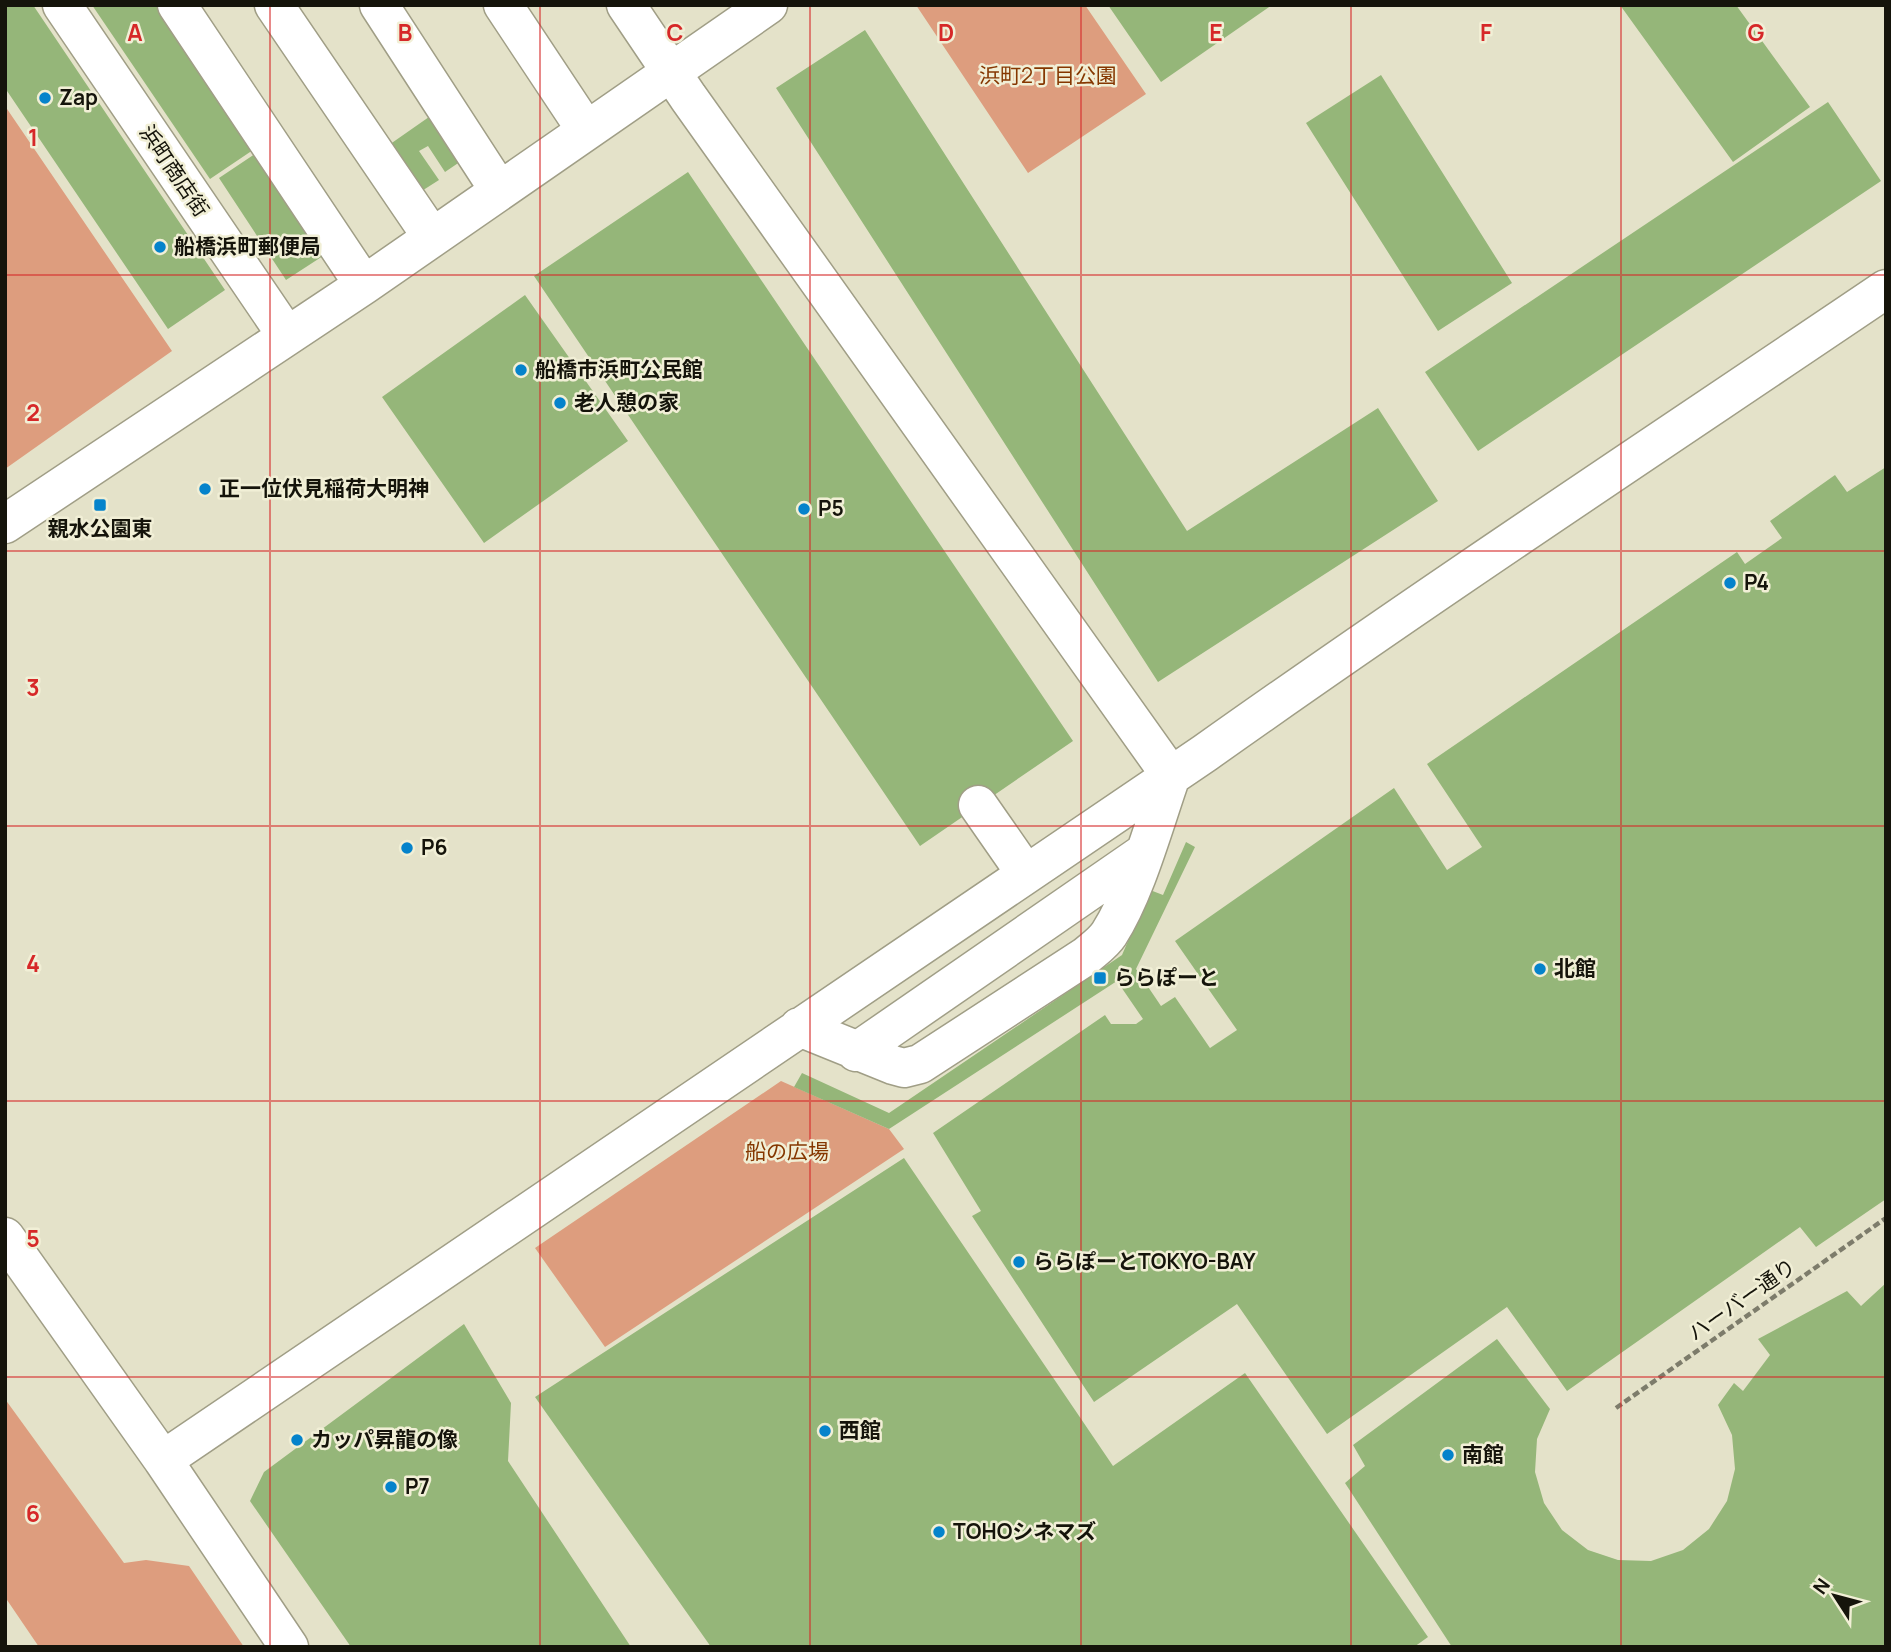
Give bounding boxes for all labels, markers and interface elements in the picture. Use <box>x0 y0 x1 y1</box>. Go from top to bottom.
text: A <box>127 16 143 48</box>
text: B <box>398 16 412 48</box>
text: C <box>667 16 684 48</box>
text: D <box>938 16 954 48</box>
text: E <box>1209 16 1223 48</box>
text: F <box>1480 16 1492 48</box>
text: G <box>1748 16 1765 48</box>
park label: 浜町2丁目公園 <box>979 61 1117 89</box>
place label: Zap <box>59 83 98 111</box>
marker: Zap <box>37 90 53 106</box>
street label: 浜町商店街 <box>134 119 216 222</box>
text: 1 <box>28 121 38 153</box>
place label: 船橋浜町郵便局 <box>174 232 321 260</box>
marker: 船橋浜町郵便局 <box>152 239 168 255</box>
place label: 船橋市浜町公民館 <box>535 355 703 383</box>
marker: 船橋市浜町公民館 <box>513 362 529 378</box>
place label: 老人憩の家 <box>574 388 679 416</box>
marker: 老人憩の家 <box>552 395 568 411</box>
text: 2 <box>26 396 40 428</box>
place label: 正一位伏見稲荷大明神 <box>219 474 429 502</box>
marker: 正一位伏見稲荷大明神 <box>197 481 213 497</box>
place label: P5 <box>818 494 844 522</box>
marker: 親水公園東 <box>92 497 108 513</box>
marker: P5 <box>796 501 812 517</box>
place label: 親水公園東 <box>48 514 153 542</box>
place label: P4 <box>1744 568 1769 596</box>
marker: P4 <box>1722 575 1738 591</box>
text: 3 <box>26 671 40 703</box>
place label: P6 <box>421 833 447 861</box>
marker: P6 <box>399 840 415 856</box>
text: 4 <box>26 947 40 979</box>
place label: 北館 <box>1554 954 1596 982</box>
marker: 北館 <box>1532 961 1548 977</box>
place label: ららぽーと <box>1114 963 1219 991</box>
marker: ららぽーと <box>1092 970 1108 986</box>
park label: 船の広場 <box>745 1137 829 1165</box>
text: 5 <box>26 1222 40 1254</box>
place label: ららぽーとTOKYO-BAY <box>1033 1247 1256 1275</box>
street label: ハーバー通り <box>1682 1252 1801 1347</box>
marker: ららぽーとTOKYO-BAY <box>1011 1254 1027 1270</box>
place label: 西館 <box>839 1416 881 1444</box>
marker: 西館 <box>817 1423 833 1439</box>
place label: カッパ昇龍の像 <box>311 1425 458 1453</box>
marker: カッパ昇龍の像 <box>289 1432 305 1448</box>
place label: 南館 <box>1462 1440 1504 1468</box>
marker: 南館 <box>1440 1447 1456 1463</box>
place label: P7 <box>405 1472 430 1500</box>
marker: P7 <box>383 1479 399 1495</box>
text: 6 <box>26 1497 40 1529</box>
place label: TOHOシネマズ <box>953 1517 1096 1545</box>
marker: TOHOシネマズ <box>931 1524 947 1540</box>
north arrow <box>1800 1561 1870 1631</box>
text: N <box>1807 1573 1836 1599</box>

